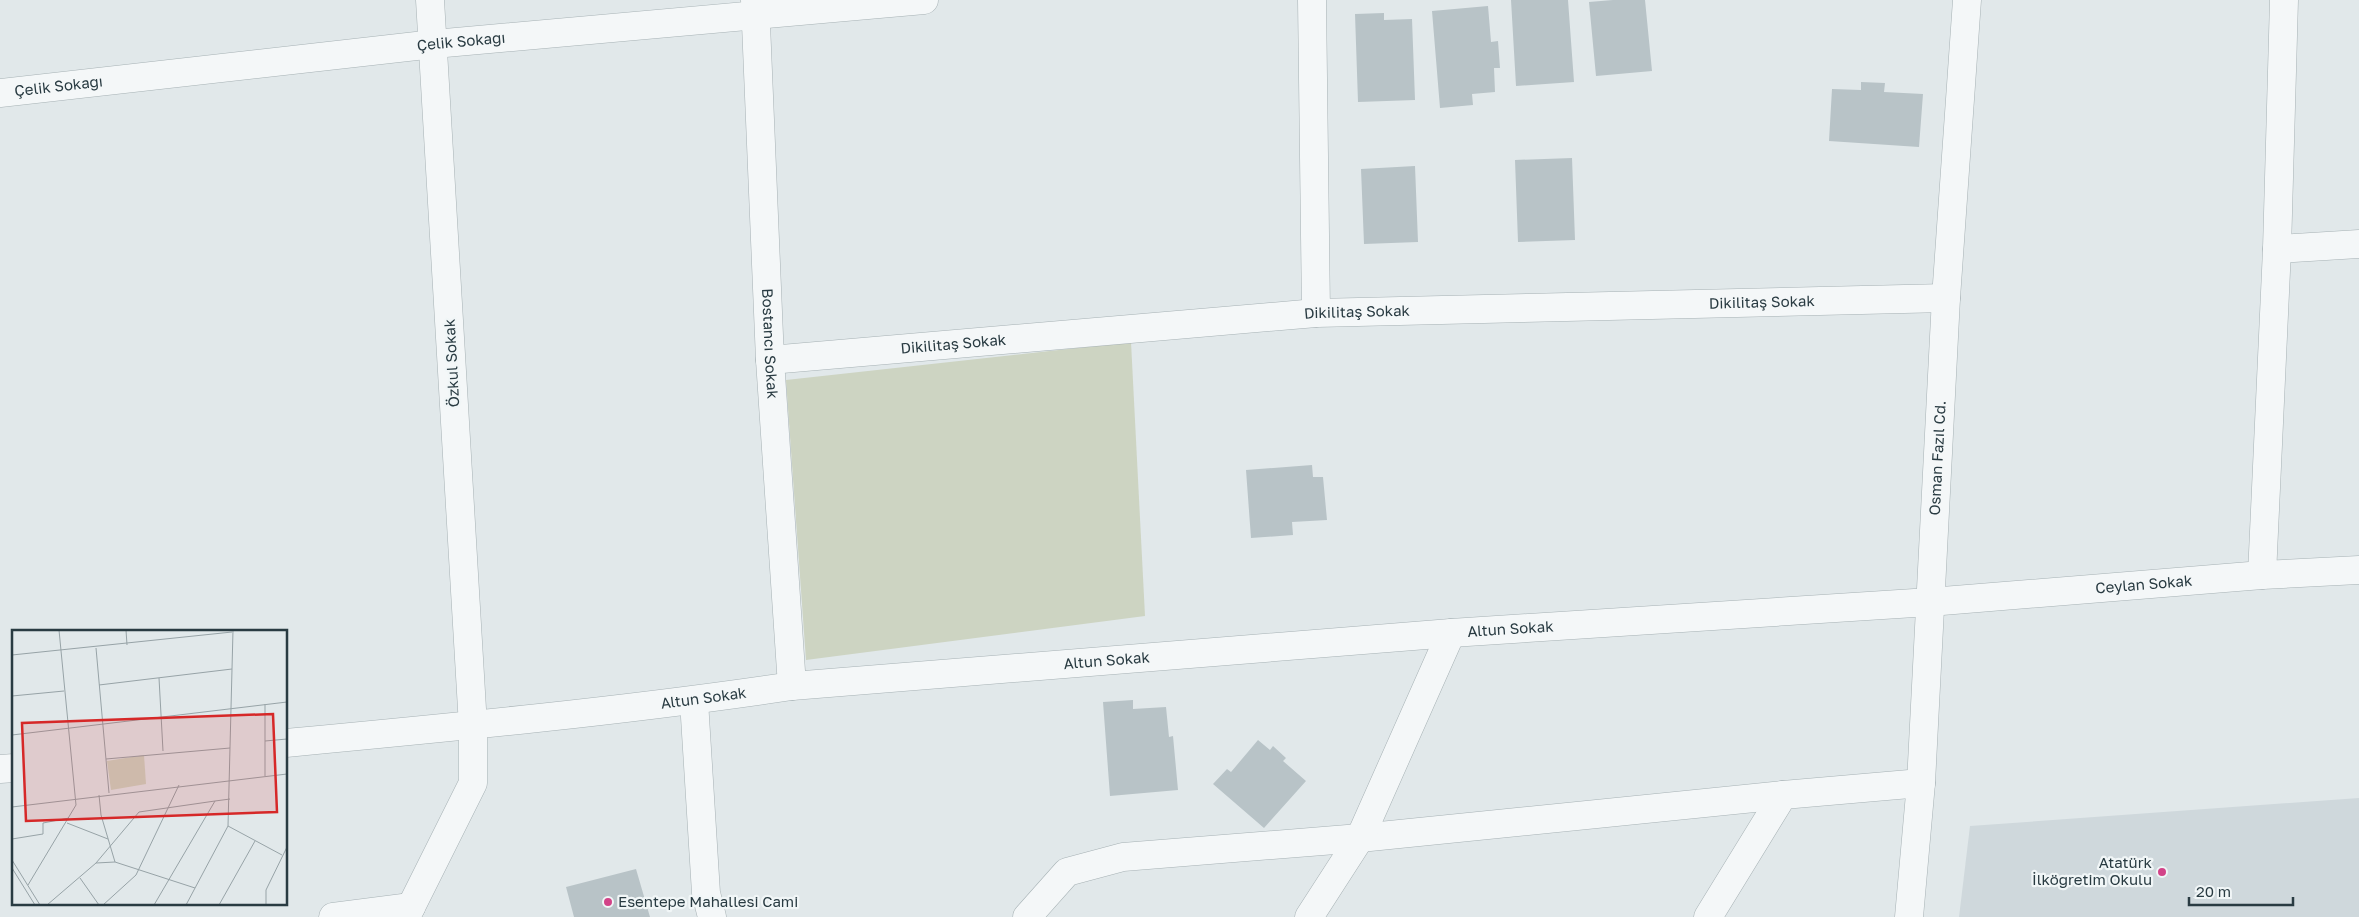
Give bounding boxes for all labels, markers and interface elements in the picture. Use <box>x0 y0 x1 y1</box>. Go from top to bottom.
street label: Çelik Sokağı <box>416 28 506 54</box>
street label: Çelik Sokağı <box>13 71 104 99</box>
street label: Bostancı Sokak <box>759 288 783 400</box>
street label: Dikilitaş Sokak <box>1709 291 1816 312</box>
street label: Dikilitaş Sokak <box>1303 301 1411 322</box>
street label: Özkul Sokak <box>440 318 462 408</box>
street label: Dikilitaş Sokak <box>900 330 1007 357</box>
street label: Osman Fazıl Cd. <box>1925 400 1949 516</box>
street label: Ceylan Sokak <box>2095 571 2194 597</box>
street label: Altun Sokak <box>1467 616 1555 640</box>
inset map <box>12 630 288 904</box>
street label: Altun Sokak <box>1063 647 1151 672</box>
street label: Altun Sokak <box>660 683 748 712</box>
place label: Atatürk İlköğretim Okulu <box>2032 853 2153 888</box>
marker: Atatürk İlköğretim Okulu <box>2156 866 2168 878</box>
scale bar <box>2189 874 2293 906</box>
text: 20 m <box>2196 882 2231 900</box>
place label: Esentepe Mahallesi Cami <box>618 892 798 910</box>
marker: Esentepe Mahallesi Cami <box>602 896 614 908</box>

